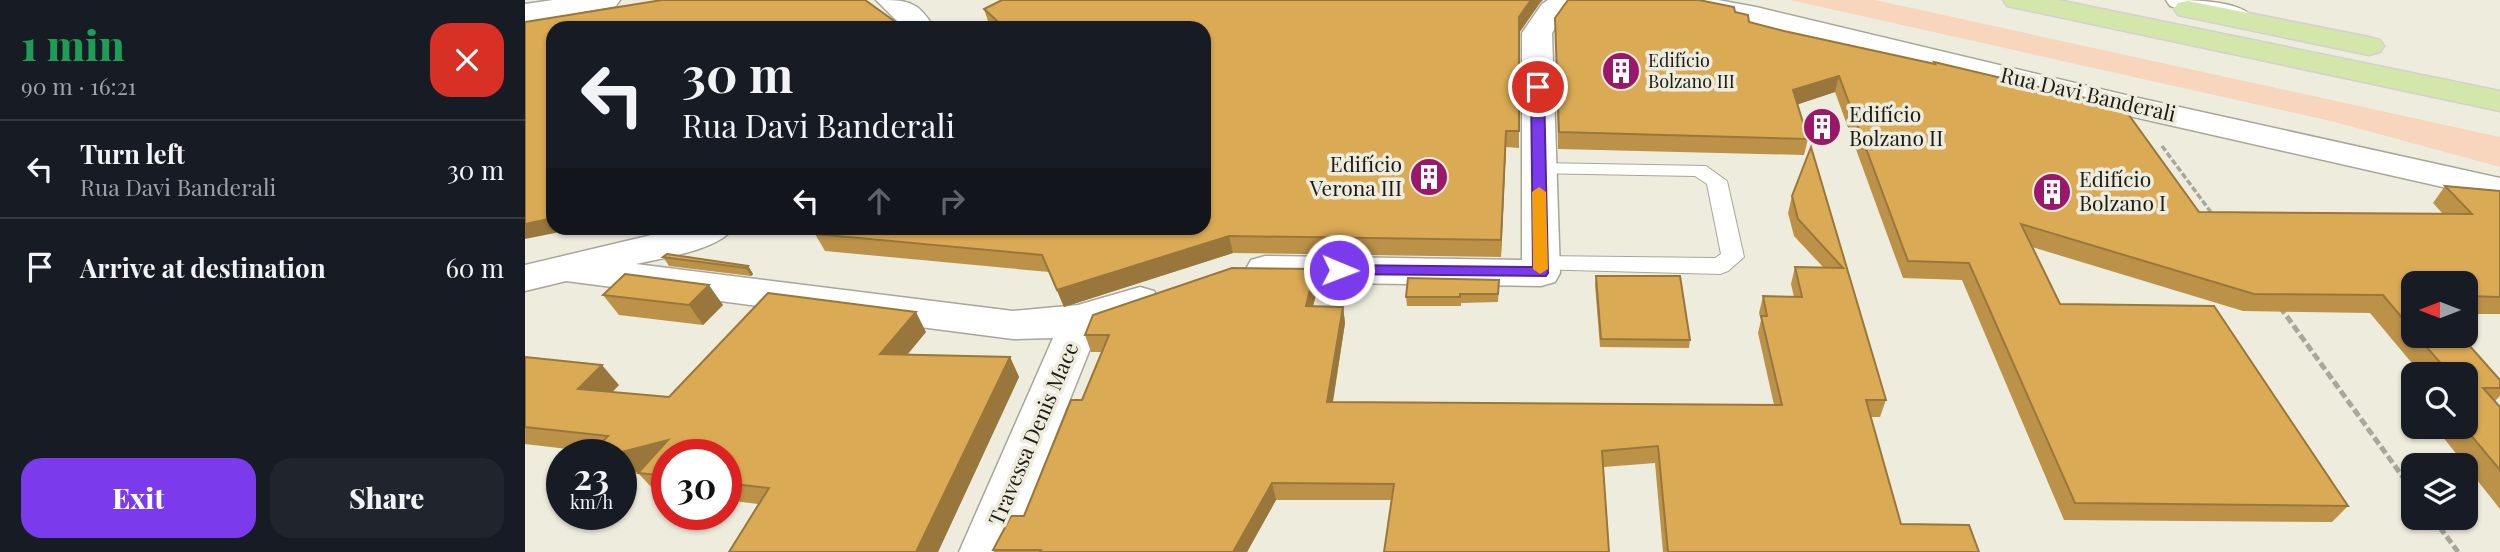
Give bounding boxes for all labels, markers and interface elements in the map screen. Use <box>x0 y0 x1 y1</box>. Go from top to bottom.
text: 1 min <box>21 16 125 72</box>
button: close <box>430 23 504 97</box>
text: 30 m <box>682 40 793 105</box>
place label: Edifício Bolzano III <box>1648 48 1735 93</box>
icon: left <box>567 49 658 140</box>
building icon: Edifício Bolzano III <box>1600 50 1642 92</box>
pin <box>1508 57 1568 117</box>
street label: Rua Davi Banderali <box>1998 59 2179 127</box>
icon: arrive <box>1519 68 1557 106</box>
text: 90 m · 16:21 <box>21 70 136 101</box>
place label: Edifício Bolzano II <box>1849 99 1943 151</box>
text: Rua Davi Banderali <box>682 103 955 146</box>
building icon: Edifício Bolzano II <box>1801 106 1843 148</box>
text: Turn left <box>80 136 185 171</box>
place label: Edifício Verona III <box>1309 149 1402 201</box>
icon: left <box>21 150 59 188</box>
text: 30 m <box>447 152 504 187</box>
building icon: Edifício Verona III <box>1408 156 1450 198</box>
place label: Edifício Bolzano I <box>2079 164 2166 216</box>
text: Rua Davi Banderali <box>80 171 276 202</box>
building icon: Edifício Bolzano I <box>2031 171 2073 213</box>
icon: left <box>787 182 825 220</box>
icon: ahead <box>860 182 898 220</box>
icon: right <box>933 182 971 220</box>
position arrow <box>1302 233 1376 307</box>
icon: arrive <box>21 248 59 286</box>
text: Arrive at destination <box>80 250 326 285</box>
text: 60 m <box>445 250 504 285</box>
north arrow <box>2401 271 2478 348</box>
map controls <box>2401 271 2478 530</box>
street label: Travessa Denis Mace <box>981 337 1083 529</box>
button: search <box>2401 362 2478 439</box>
speed limit sign: 30 <box>651 439 742 530</box>
text: 23 <box>574 452 609 499</box>
button: layers <box>2401 453 2478 530</box>
button: Exit <box>21 458 256 538</box>
button: Share <box>270 458 504 538</box>
text: km/h <box>570 490 613 514</box>

